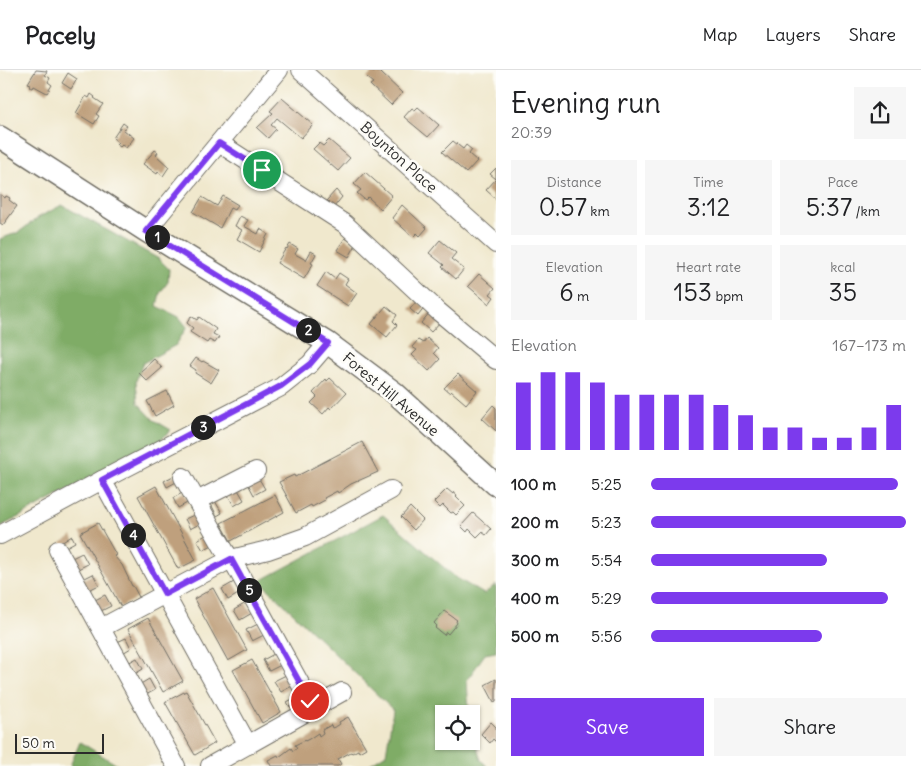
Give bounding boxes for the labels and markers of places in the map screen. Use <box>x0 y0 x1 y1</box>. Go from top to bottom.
pin <box>241 149 283 191</box>
pin: 1 <box>144 224 170 250</box>
pin: 2 <box>296 318 320 342</box>
pin: 3 <box>190 414 216 440</box>
pin: 4 <box>120 522 146 548</box>
pin: 5 <box>236 578 262 602</box>
pin <box>289 680 331 722</box>

